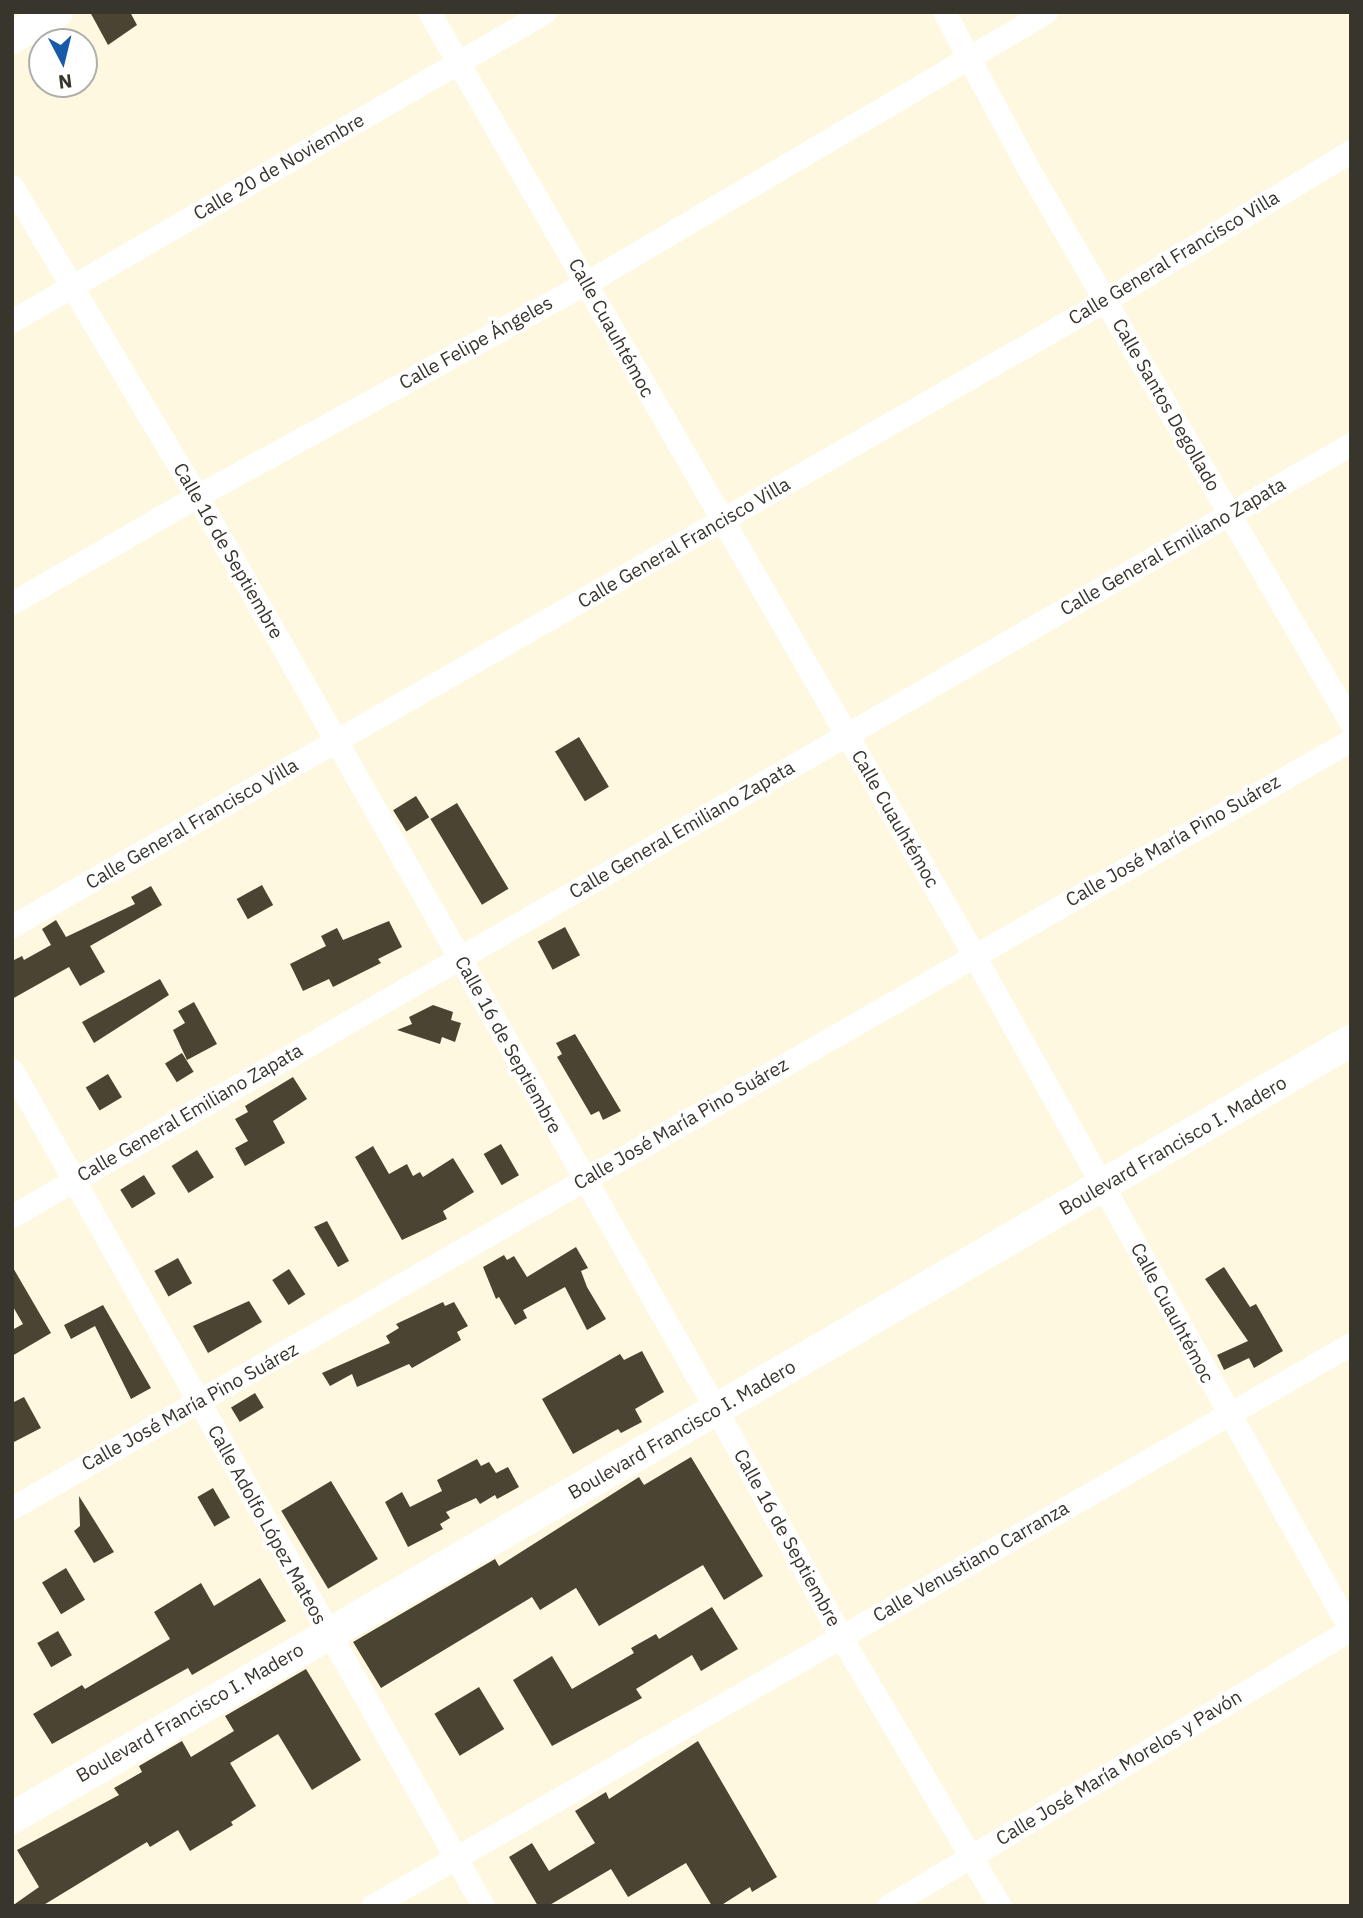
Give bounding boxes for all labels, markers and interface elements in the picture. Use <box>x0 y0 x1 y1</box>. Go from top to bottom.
north arrow <box>28 28 98 98</box>
text: N <box>57 69 74 95</box>
street label: Calle 20 de Noviembre <box>189 109 369 225</box>
street label: Calle General Francisco Villa <box>1065 186 1283 330</box>
street label: Calle Cuauhtémoc <box>563 255 659 401</box>
street label: Calle Felipe Ángeles <box>395 291 557 395</box>
street label: Calle Santos Degollado <box>1107 315 1225 495</box>
street label: Calle 16 de Septiembre <box>168 459 288 643</box>
street label: Calle General Francisco Villa <box>574 473 794 613</box>
street label: Calle General Emiliano Zapata <box>1056 473 1290 621</box>
street label: Calle Cuauhtémoc <box>846 746 944 892</box>
street label: Calle General Francisco Villa <box>82 754 302 894</box>
street label: Calle General Emiliano Zapata <box>565 756 799 904</box>
street label: Calle José María Pino Suárez <box>1062 770 1284 912</box>
street label: Calle 16 de Septiembre <box>450 952 566 1138</box>
street label: Calle General Emiliano Zapata <box>73 1039 307 1187</box>
street label: Calle José María Pino Suárez <box>570 1053 792 1195</box>
street label: Boulevard Francisco I. Madero <box>1055 1071 1291 1221</box>
street label: Calle Cuauhtémoc <box>1125 1239 1219 1387</box>
street label: Calle José María Pino Suárez <box>78 1338 302 1476</box>
street label: Boulevard Francisco I. Madero <box>564 1355 800 1505</box>
street label: Calle Adolfo López Mateos <box>203 1421 331 1629</box>
street label: Calle 16 de Septiembre <box>729 1445 845 1631</box>
street label: Calle Venustiano Carranza <box>869 1497 1073 1627</box>
street label: Boulevard Francisco I. Madero <box>72 1638 308 1788</box>
street label: Calle José María Morelos y Pavón <box>992 1686 1246 1850</box>

